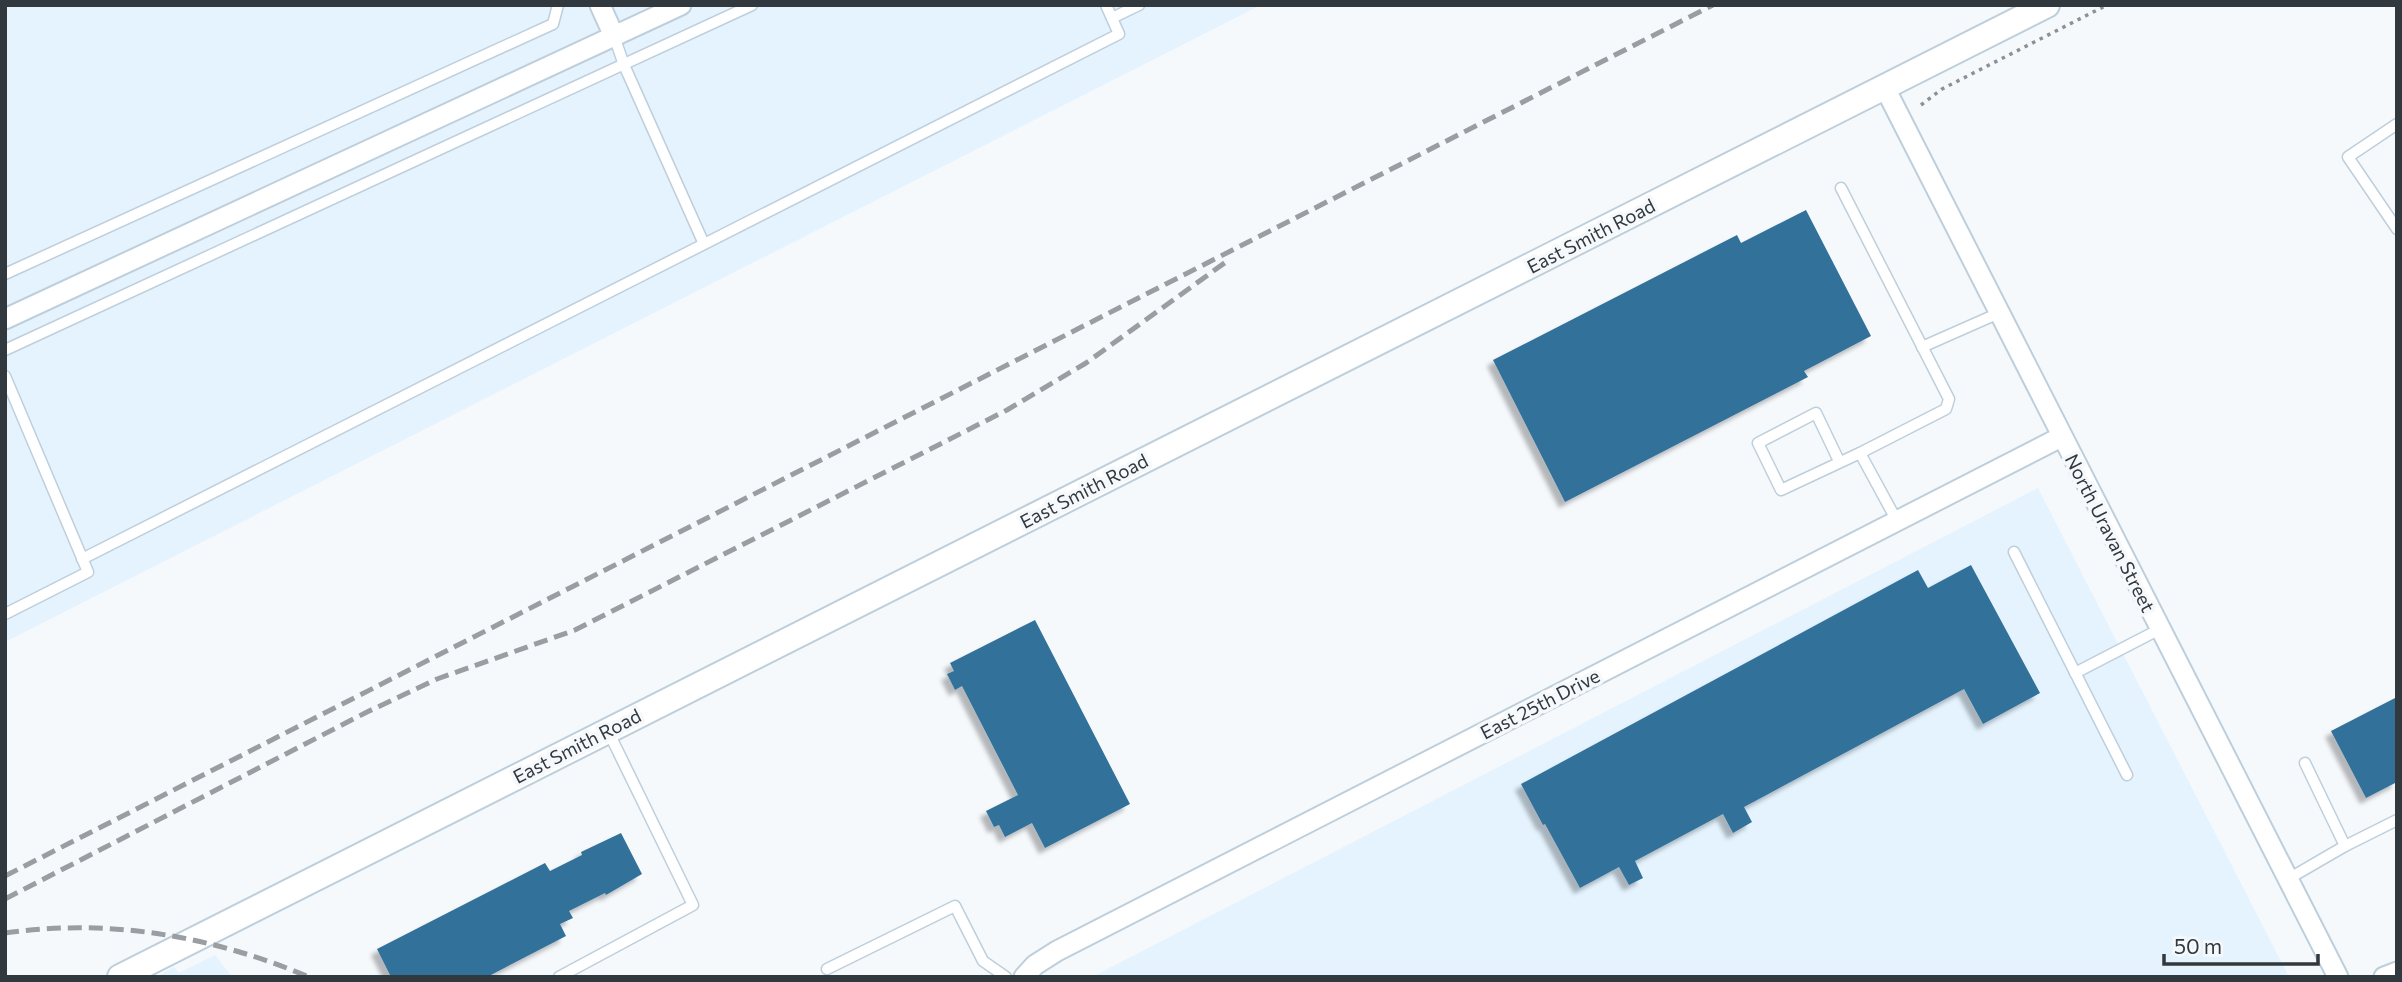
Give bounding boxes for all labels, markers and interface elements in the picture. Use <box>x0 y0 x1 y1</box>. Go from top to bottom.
street label: East Smith Road <box>1523 193 1659 278</box>
street label: East Smith Road <box>1016 448 1152 533</box>
street label: North Uravan Street <box>2061 450 2160 616</box>
street label: East 25th Drive <box>1476 664 1603 744</box>
street label: East Smith Road <box>509 703 645 788</box>
scale bar <box>2164 922 2318 966</box>
text: 50 m <box>2174 933 2222 958</box>

